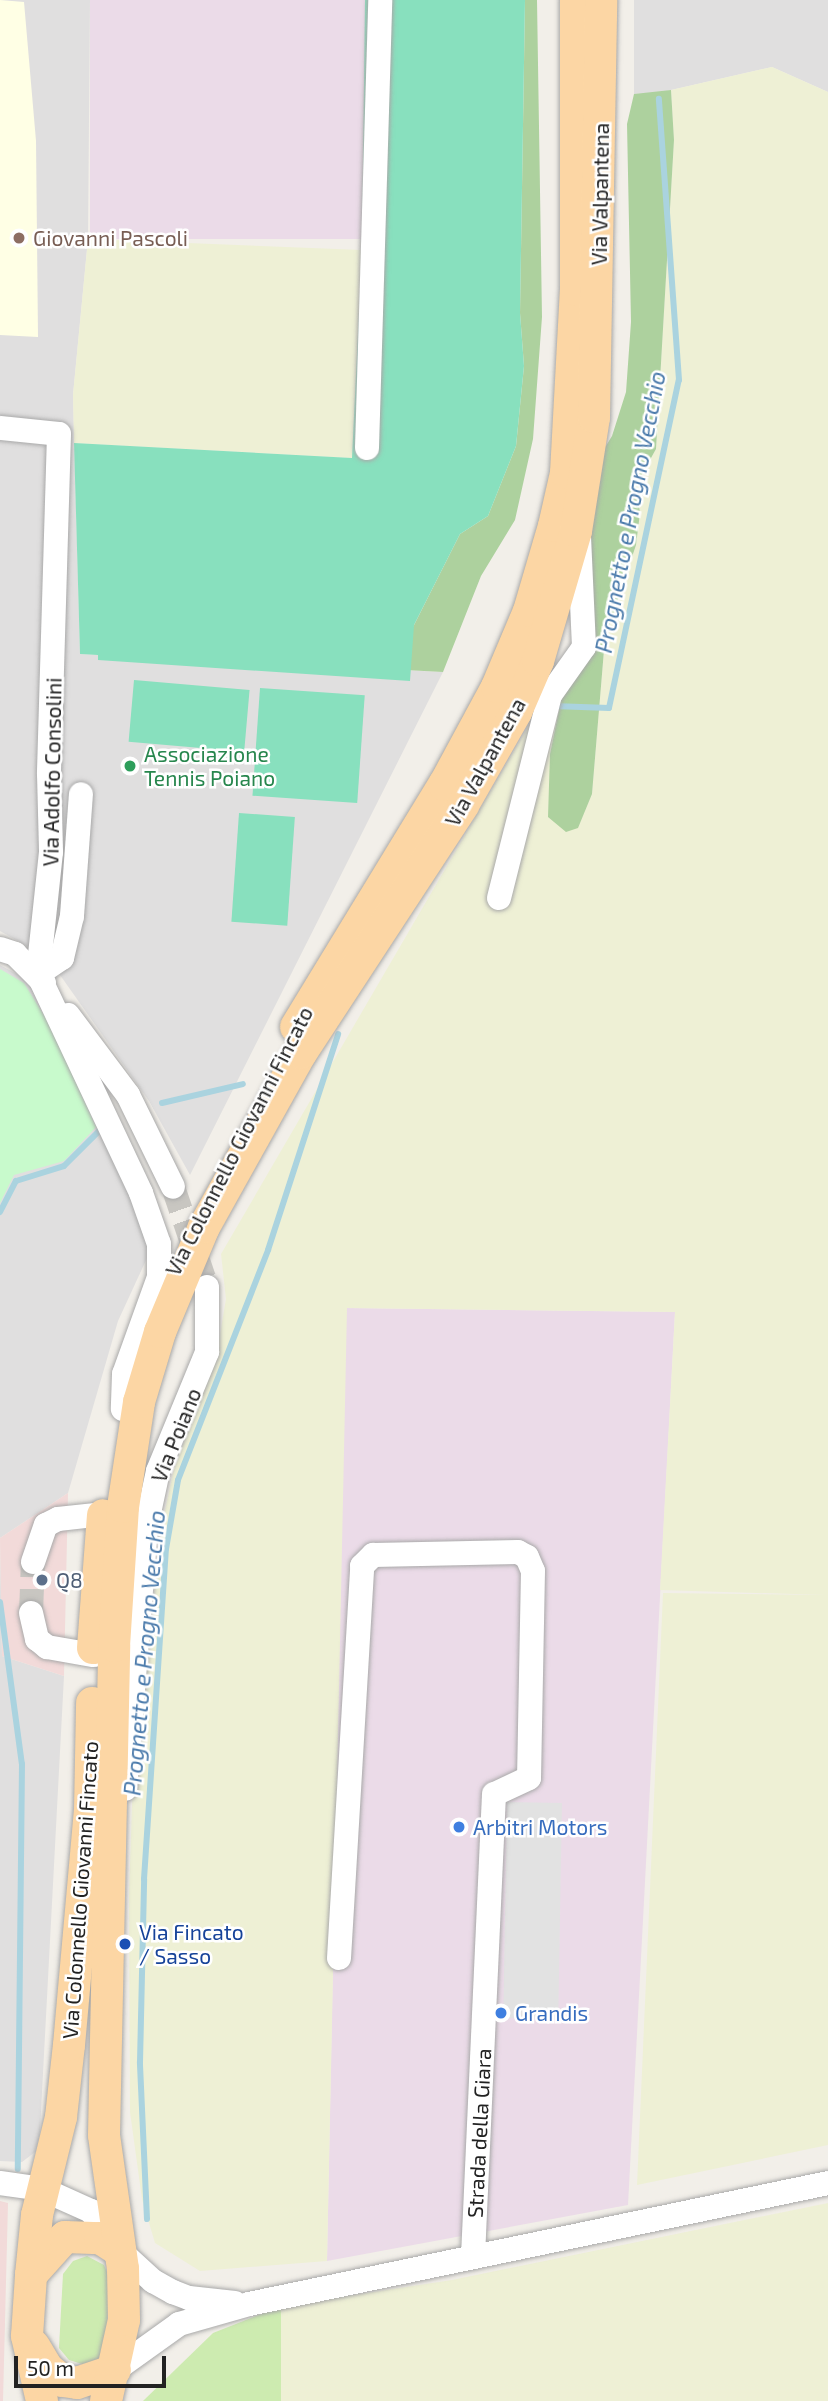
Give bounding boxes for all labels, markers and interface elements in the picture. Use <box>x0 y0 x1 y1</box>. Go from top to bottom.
street label: Via Valpantena <box>586 122 614 266</box>
place label: Giovanni Pascoli <box>33 225 188 251</box>
marker: Giovanni Pascoli <box>11 230 27 246</box>
water label: Prognetto e Progno Vecchio <box>589 369 671 655</box>
street label: Via Adolfo Consolini <box>38 677 66 867</box>
street label: Via Valpantena <box>439 693 531 831</box>
place label: Associazione Tennis Poiano <box>144 741 275 791</box>
marker: Associazione Tennis Poiano <box>122 758 138 774</box>
street label: Via Colonnello Giovanni Fincato <box>160 1002 318 1280</box>
street label: Via Poiano <box>146 1384 206 1486</box>
water label: Prognetto e Progno Vecchio <box>118 1509 170 1797</box>
place label: Q8 <box>56 1567 83 1593</box>
marker: Q8 <box>34 1572 50 1588</box>
street label: Via Colonnello Giovanni Fincato <box>57 1740 103 2040</box>
place label: Arbitri Motors <box>473 1814 607 1840</box>
marker: Arbitri Motors <box>451 1819 467 1835</box>
place label: Via Fincato / Sasso <box>139 1919 244 1969</box>
marker: Via Fincato / Sasso <box>117 1936 133 1952</box>
place label: Grandis <box>515 2000 588 2026</box>
marker: Grandis <box>493 2005 509 2021</box>
street label: Strada della Giara <box>462 2048 496 2218</box>
scale bar <box>18 2342 170 2386</box>
text: 50 m <box>27 2355 74 2380</box>

